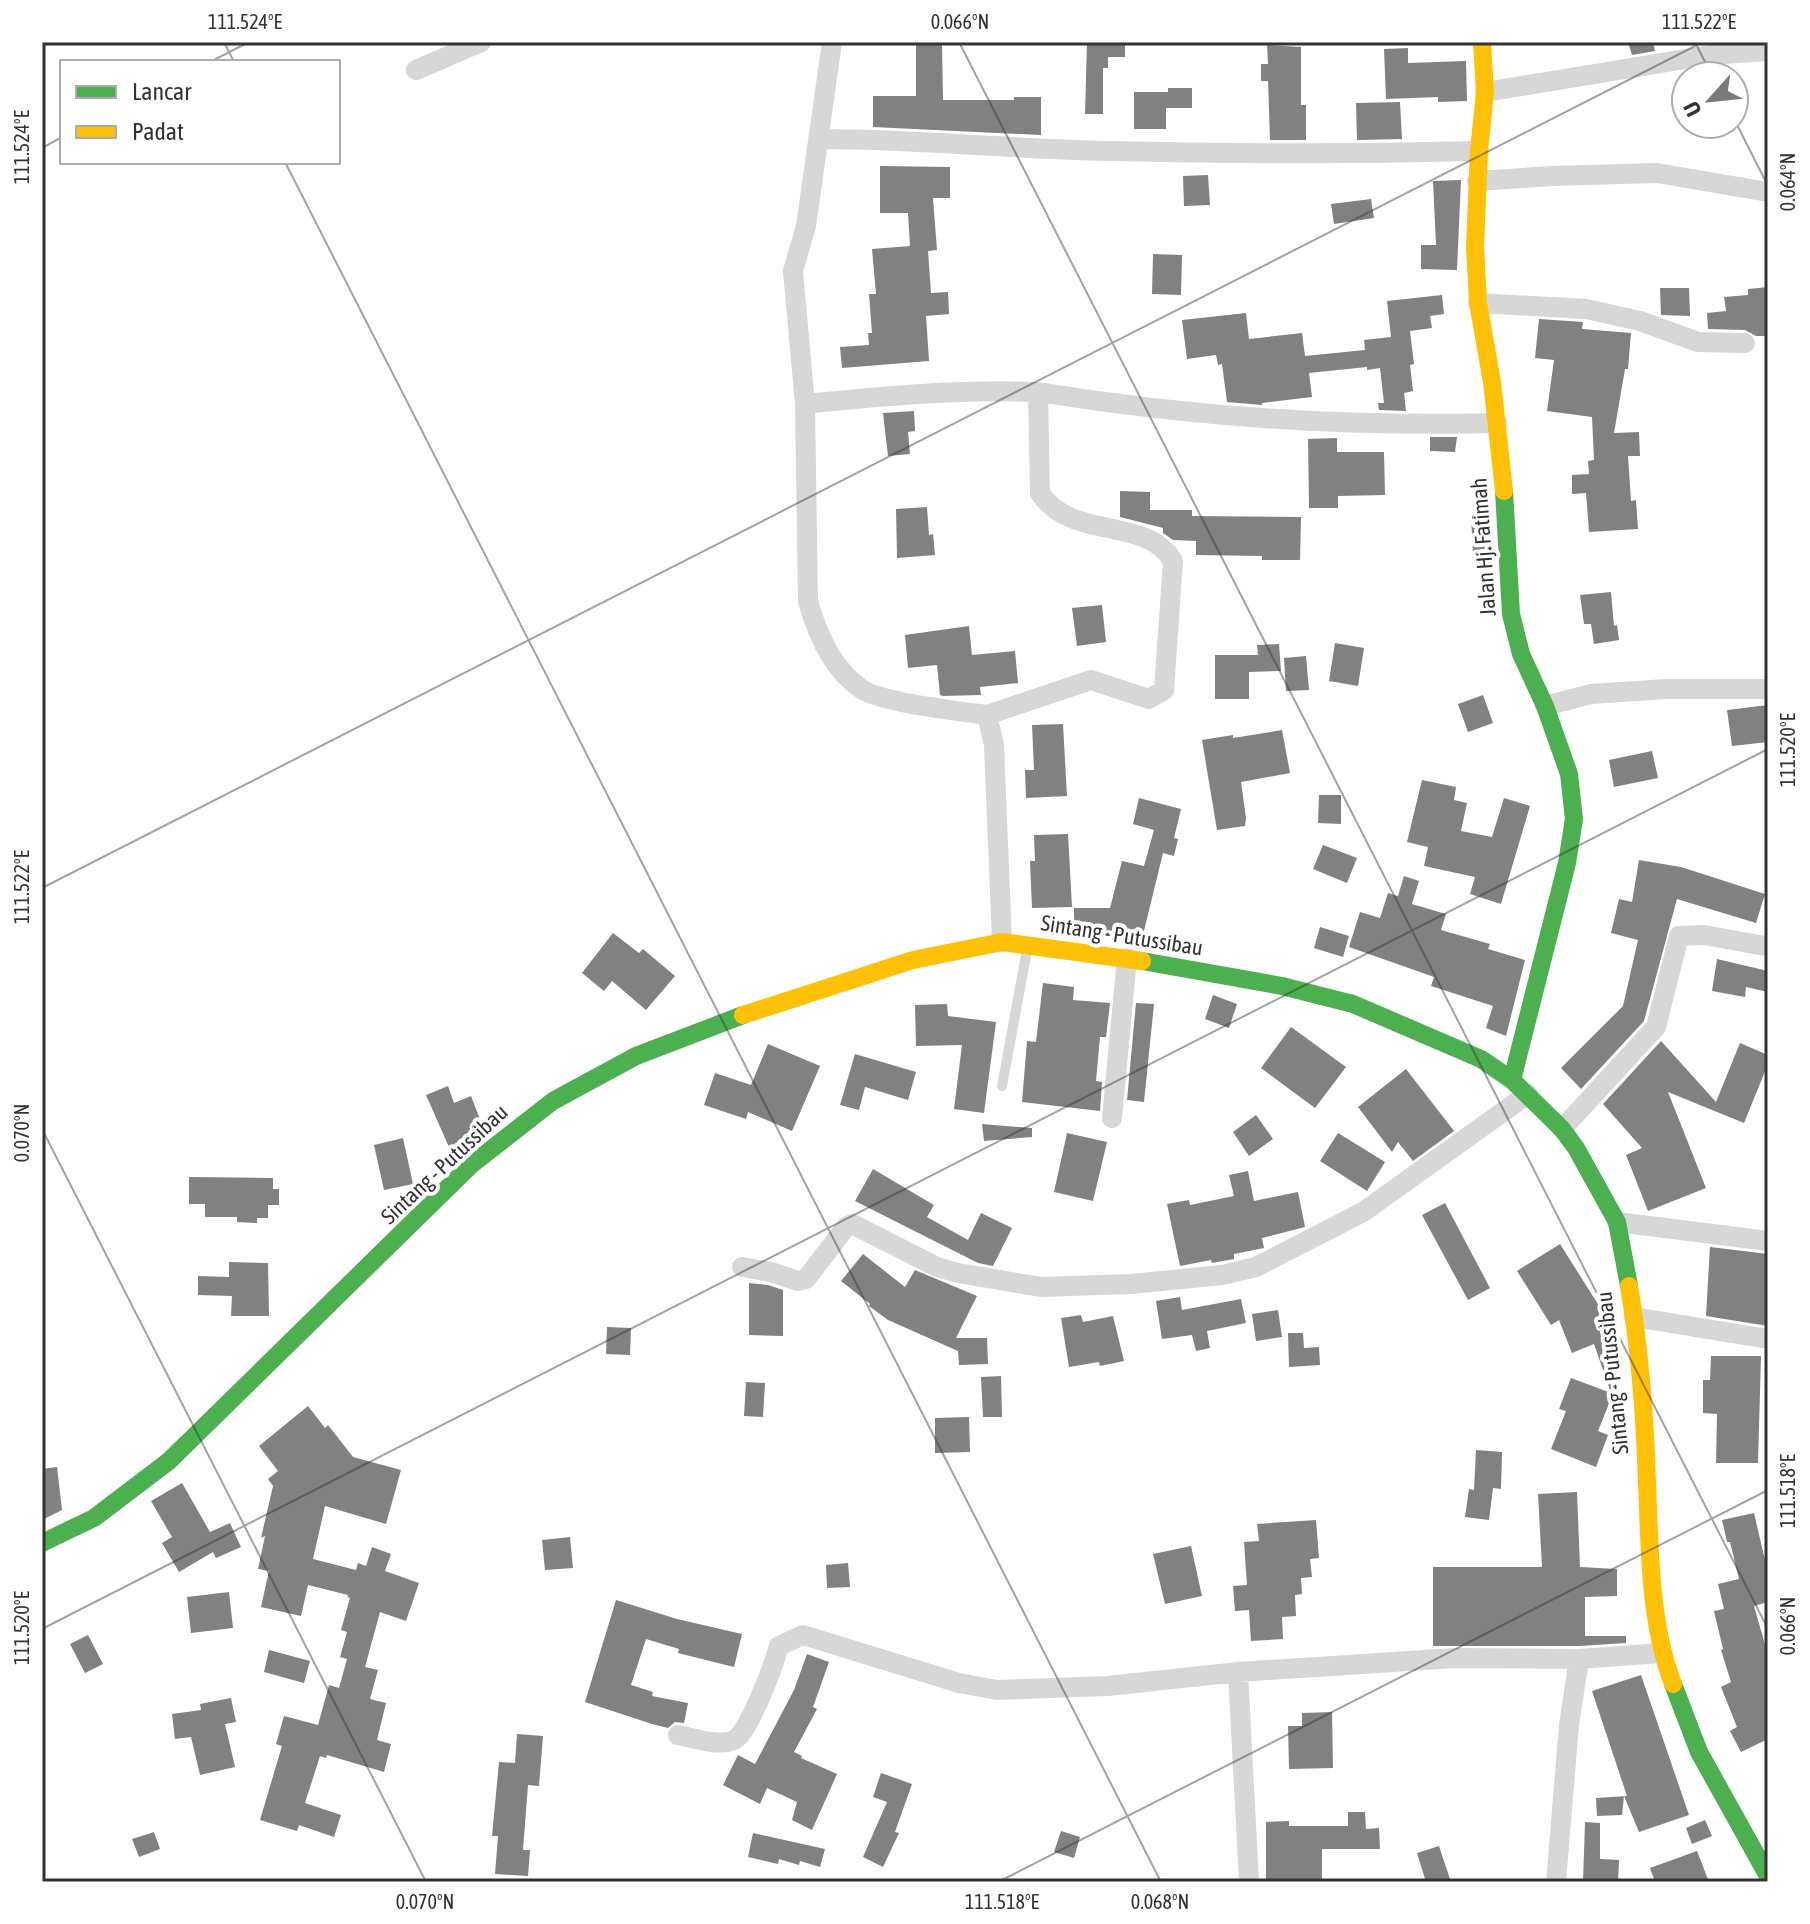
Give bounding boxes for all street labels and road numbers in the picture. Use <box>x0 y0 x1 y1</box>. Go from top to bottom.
street label: Jalan Hj. Fatimah <box>1465 477 1501 617</box>
street label: Sintang - Putussibau <box>1039 909 1205 961</box>
street label: Sintang - Putussibau <box>375 1099 513 1229</box>
street label: Sintang - Putussibau <box>1591 1290 1633 1456</box>

